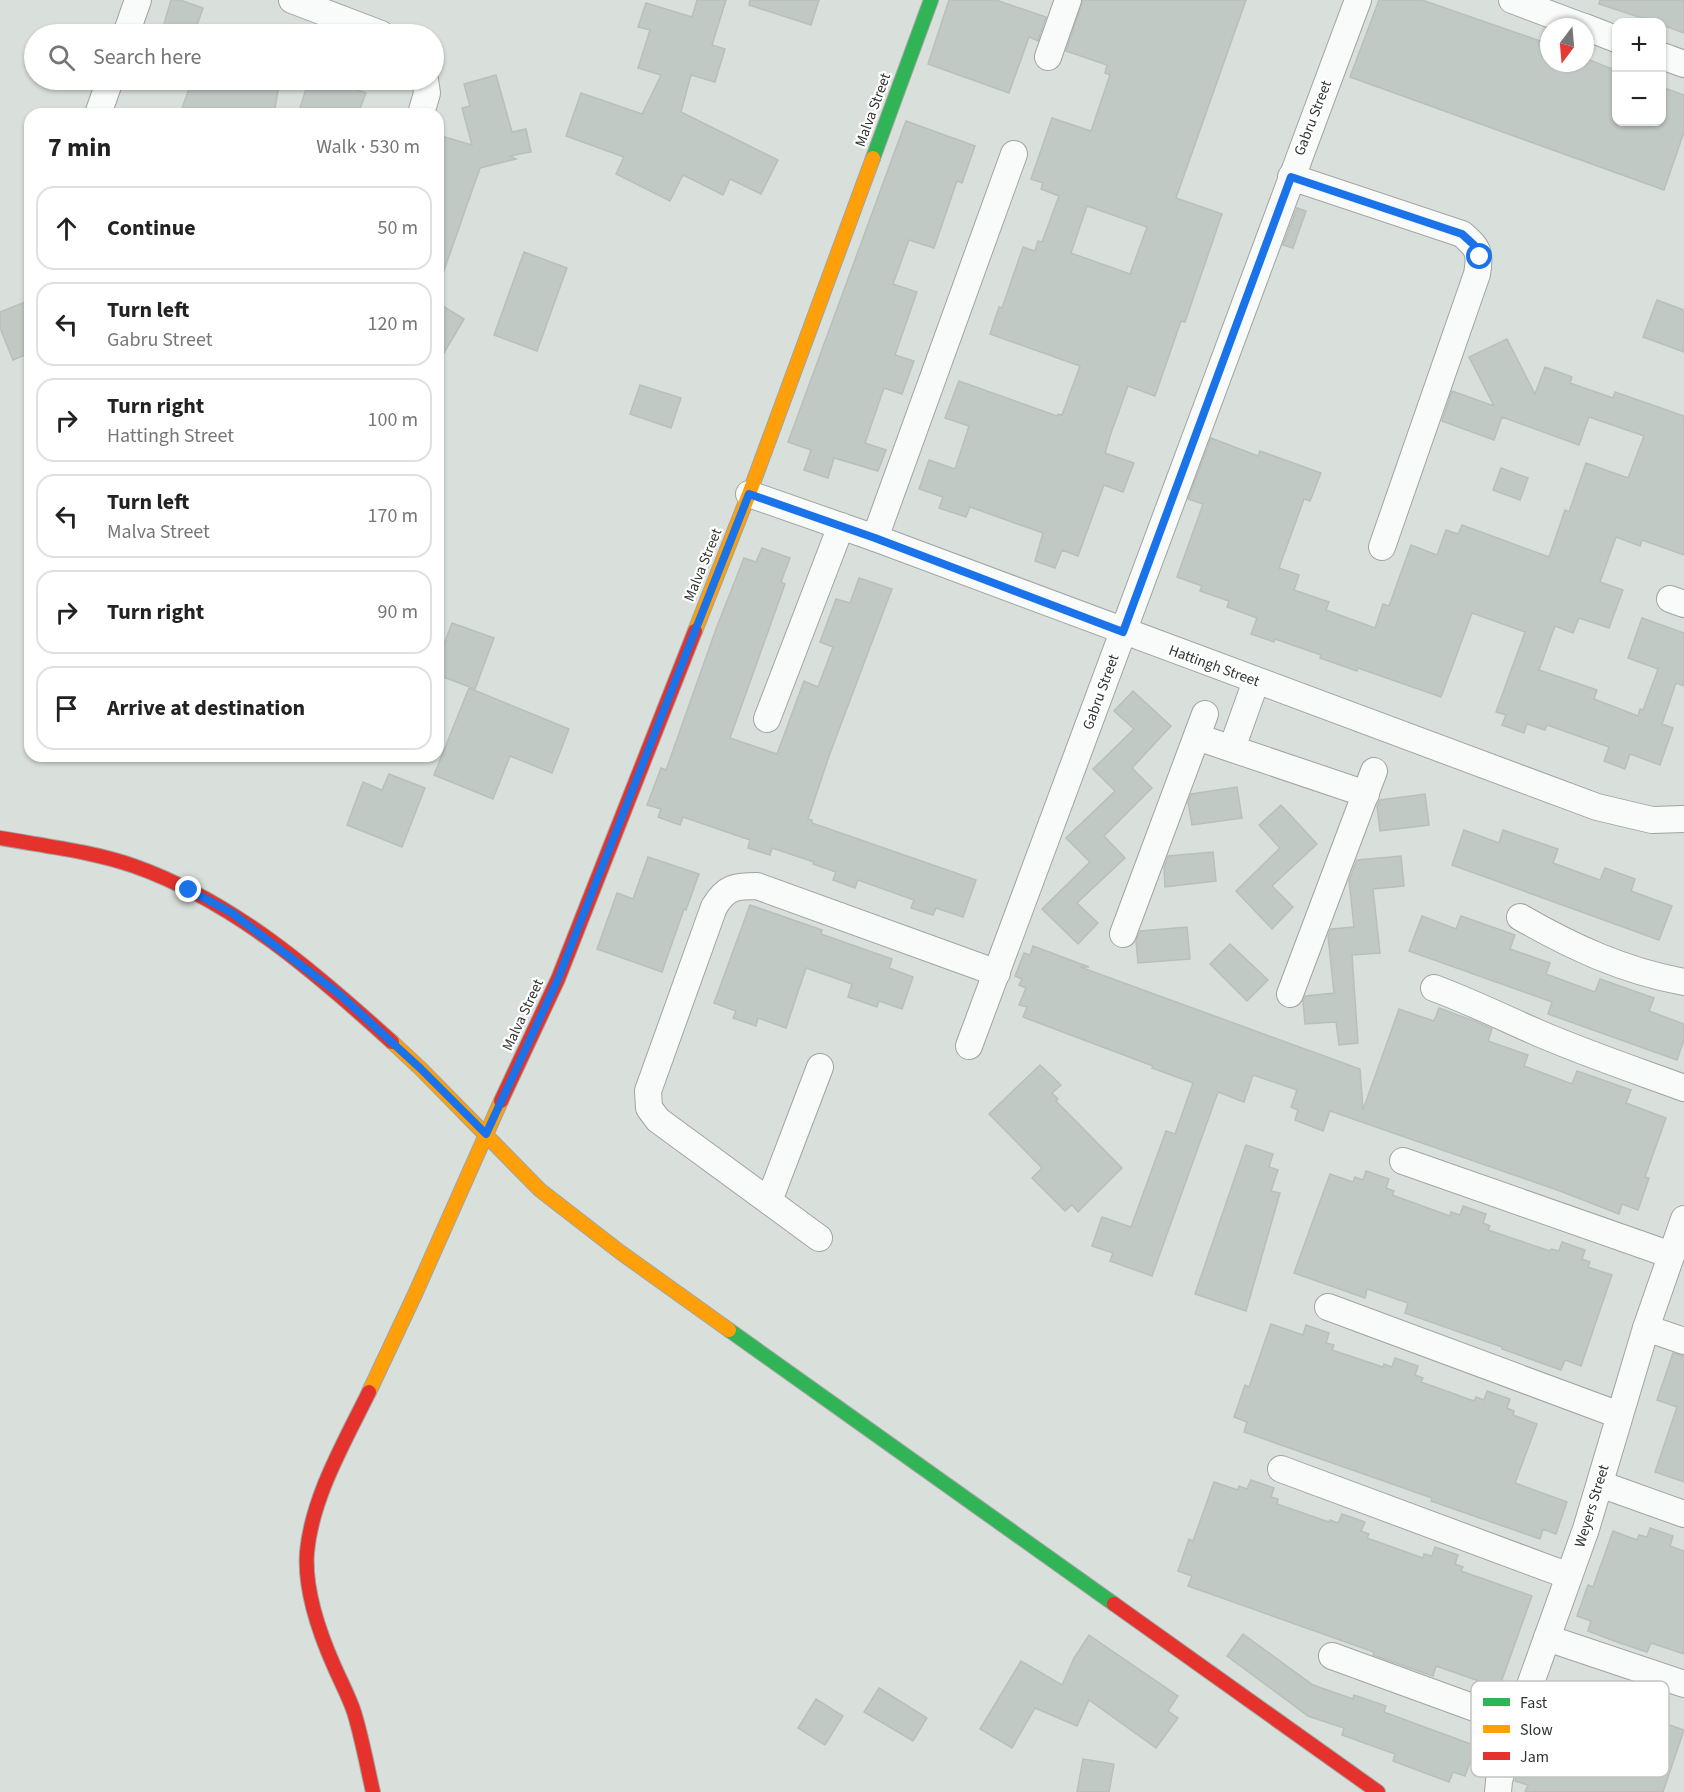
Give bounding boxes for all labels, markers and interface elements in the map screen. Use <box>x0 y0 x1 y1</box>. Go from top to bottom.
north arrow <box>1540 18 1594 72</box>
map controls <box>1612 18 1666 126</box>
button: + <box>1612 18 1666 72</box>
search box <box>24 24 444 90</box>
icon: search <box>45 41 78 74</box>
text: Search here <box>93 41 201 73</box>
street label: Malva Street <box>850 70 896 150</box>
button: − <box>1612 72 1666 126</box>
street label: Gabru Street <box>1289 77 1337 159</box>
text: 7 min <box>48 129 111 166</box>
text: Walk · 530 m <box>316 133 420 161</box>
icon: ahead <box>50 212 83 245</box>
text: Continue <box>107 212 196 244</box>
text: 50 m <box>378 214 418 242</box>
route start <box>1466 243 1492 269</box>
text: Turn left <box>107 294 189 326</box>
icon: left <box>50 308 83 341</box>
text: 120 m <box>368 310 418 338</box>
text: Gabru Street <box>107 326 212 354</box>
text: Turn right <box>107 390 204 422</box>
icon: right <box>50 404 83 437</box>
text: 100 m <box>368 406 418 434</box>
text: Hattingh Street <box>107 422 234 450</box>
text: Turn left <box>107 486 189 518</box>
icon: left <box>50 500 83 533</box>
text: 170 m <box>368 502 418 530</box>
text: Malva Street <box>107 518 210 546</box>
street label: Malva Street <box>679 525 727 605</box>
icon: right <box>50 596 83 629</box>
text: Turn right <box>107 596 204 628</box>
text: 90 m <box>378 598 418 626</box>
street label: Hattingh Street <box>1166 640 1262 692</box>
street label: Gabru Street <box>1078 651 1124 733</box>
icon: arrive <box>50 692 83 725</box>
text: Arrive at destination <box>107 692 305 724</box>
route end <box>175 876 201 902</box>
street label: Malva Street <box>497 976 549 1054</box>
street label: Weyers Street <box>1569 1462 1615 1550</box>
legend <box>1471 1681 1669 1777</box>
text: Fast <box>1520 1692 1548 1714</box>
text: Slow <box>1520 1719 1553 1741</box>
text: Jam <box>1520 1746 1549 1768</box>

